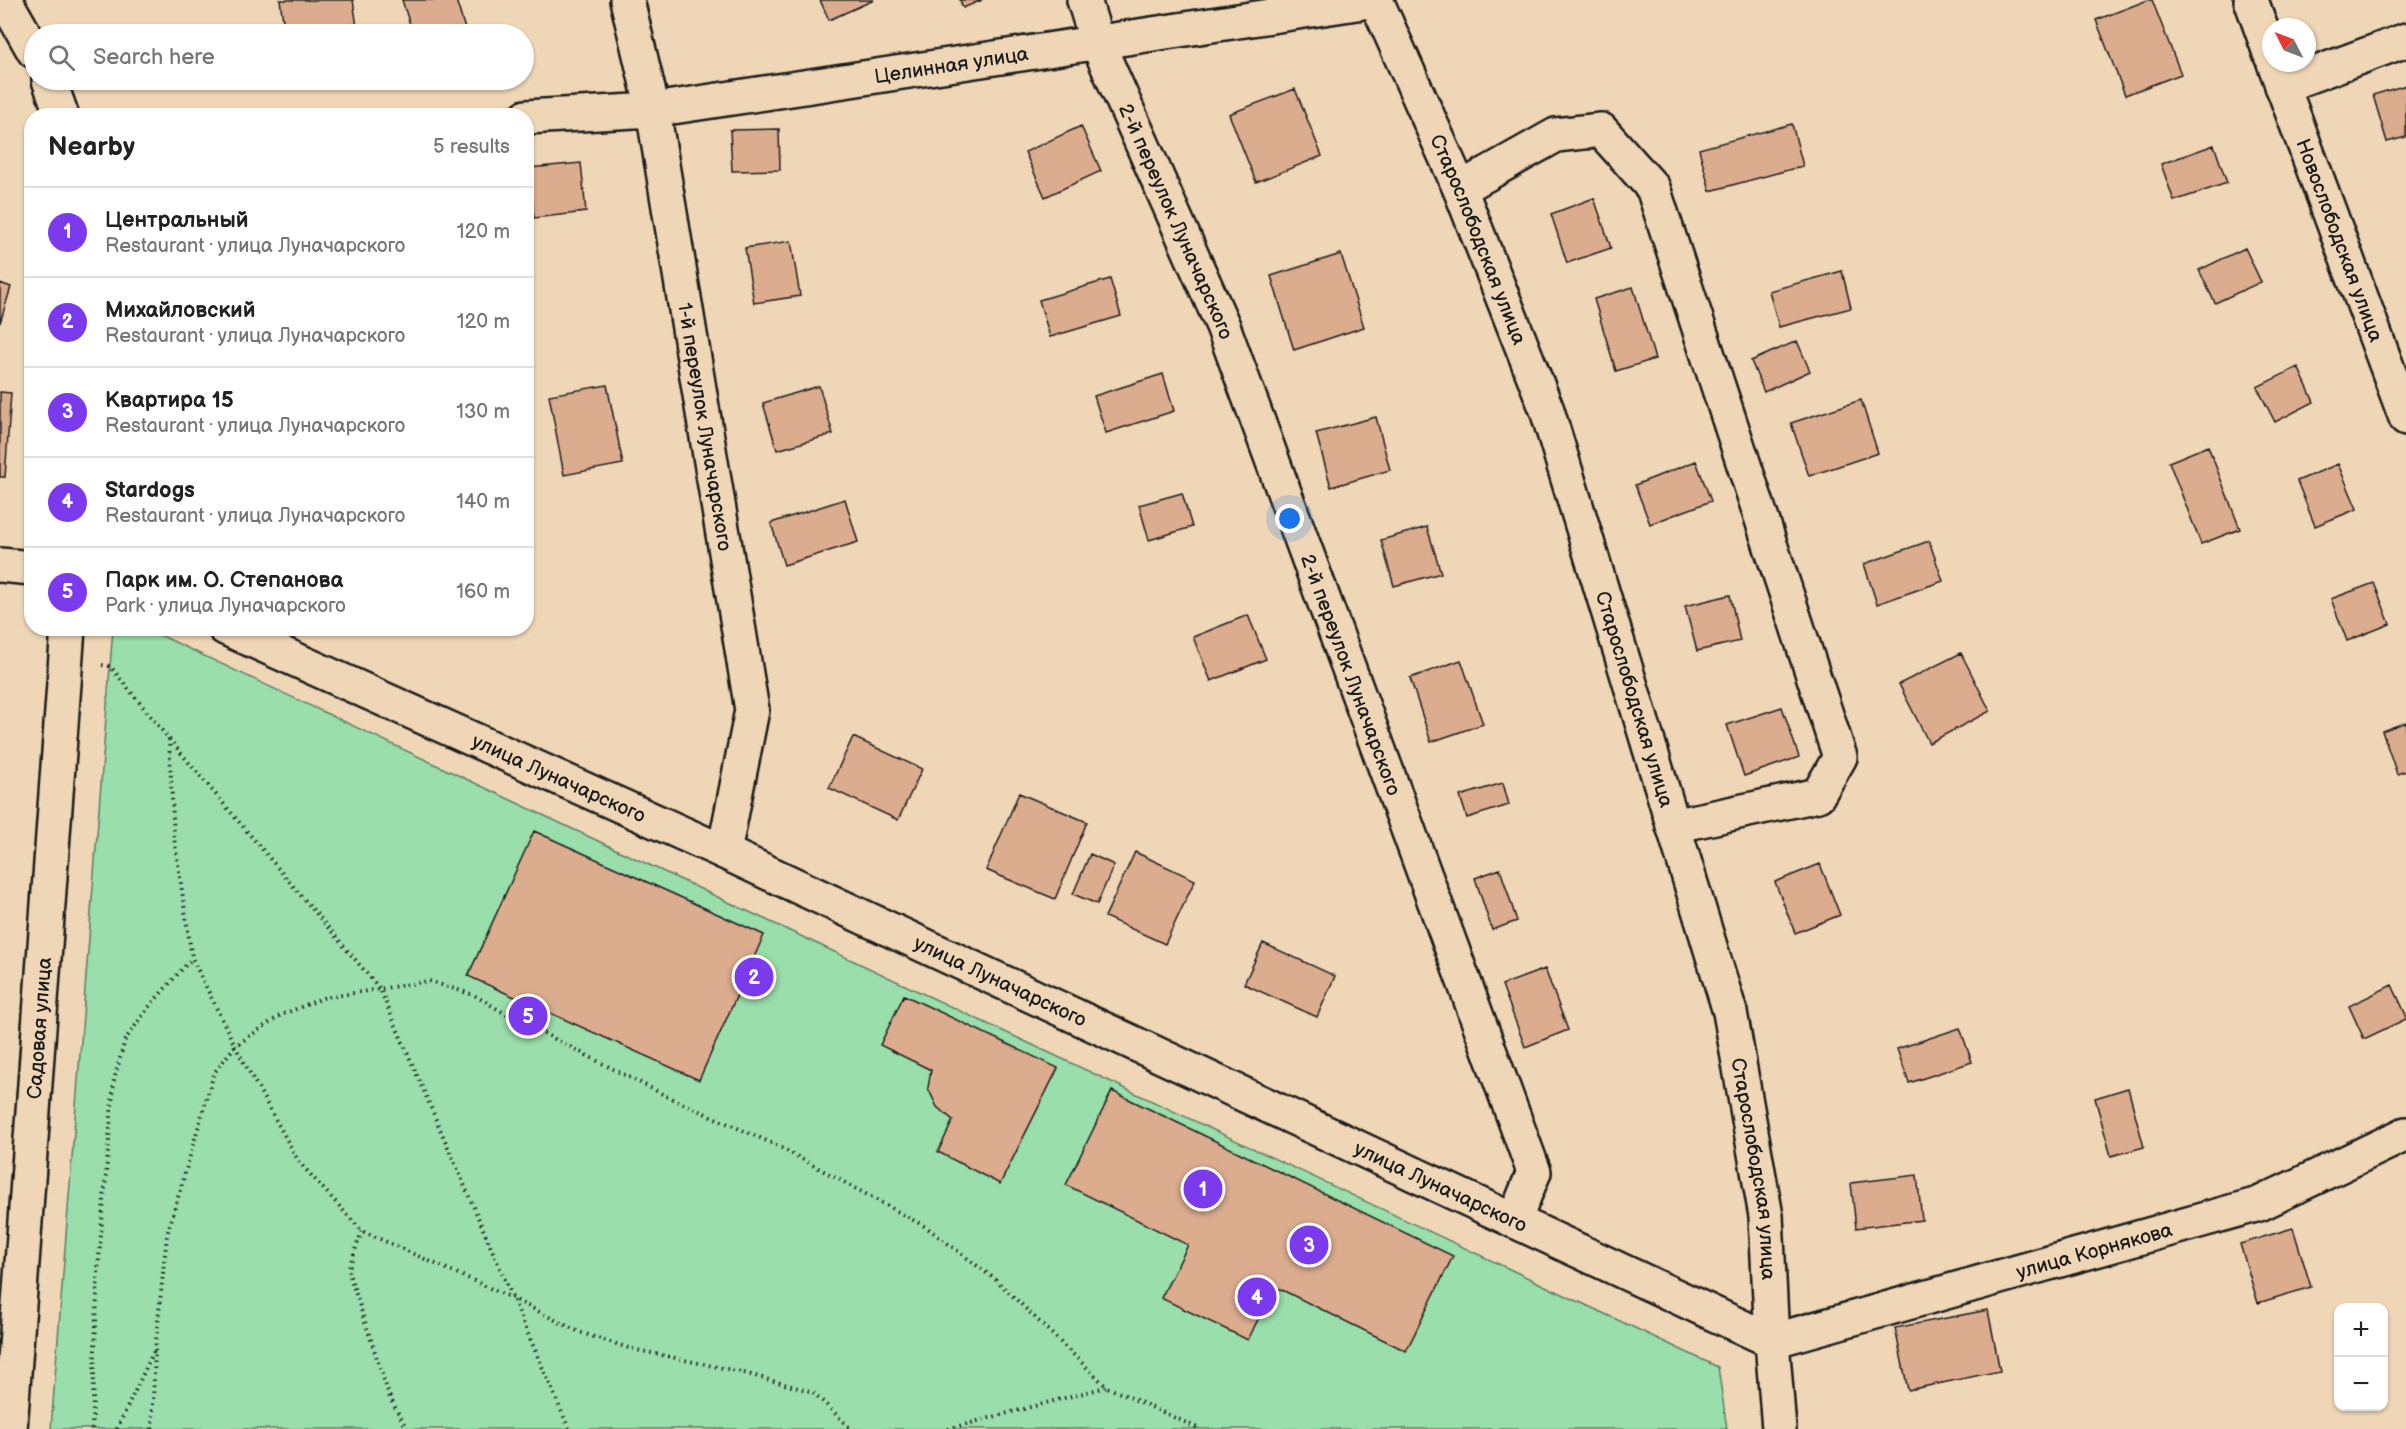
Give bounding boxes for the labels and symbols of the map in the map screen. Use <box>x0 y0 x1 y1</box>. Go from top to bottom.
north arrow <box>2262 18 2316 72</box>
street label: Целинная улица <box>873 42 1030 89</box>
street label: 2-й переулок Луначарского <box>1113 100 1238 343</box>
street label: Старослободская улица <box>1424 131 1531 348</box>
street label: Новослободская улица <box>2290 136 2388 345</box>
street label: 1-й переулок Луначарского <box>672 301 737 553</box>
your location <box>1275 504 1304 533</box>
street label: 2-й переулок Луначарского <box>1295 551 1405 799</box>
street label: Старослободская улица <box>1590 588 1678 810</box>
street label: улица Луначарского <box>468 729 649 828</box>
street label: улица Луначарского <box>910 931 1090 1032</box>
pin: 2 <box>734 954 774 1000</box>
street label: Садовая улица <box>23 956 57 1100</box>
pin: 5 <box>508 994 548 1038</box>
street label: Старослободская улица <box>1725 1056 1780 1281</box>
street label: улица Луначарского <box>1350 1137 1531 1238</box>
pin: 1 <box>1184 1166 1222 1212</box>
street label: улица Корнякова <box>2014 1218 2175 1285</box>
pin: 3 <box>1290 1222 1328 1268</box>
pin: 4 <box>1238 1274 1276 1320</box>

